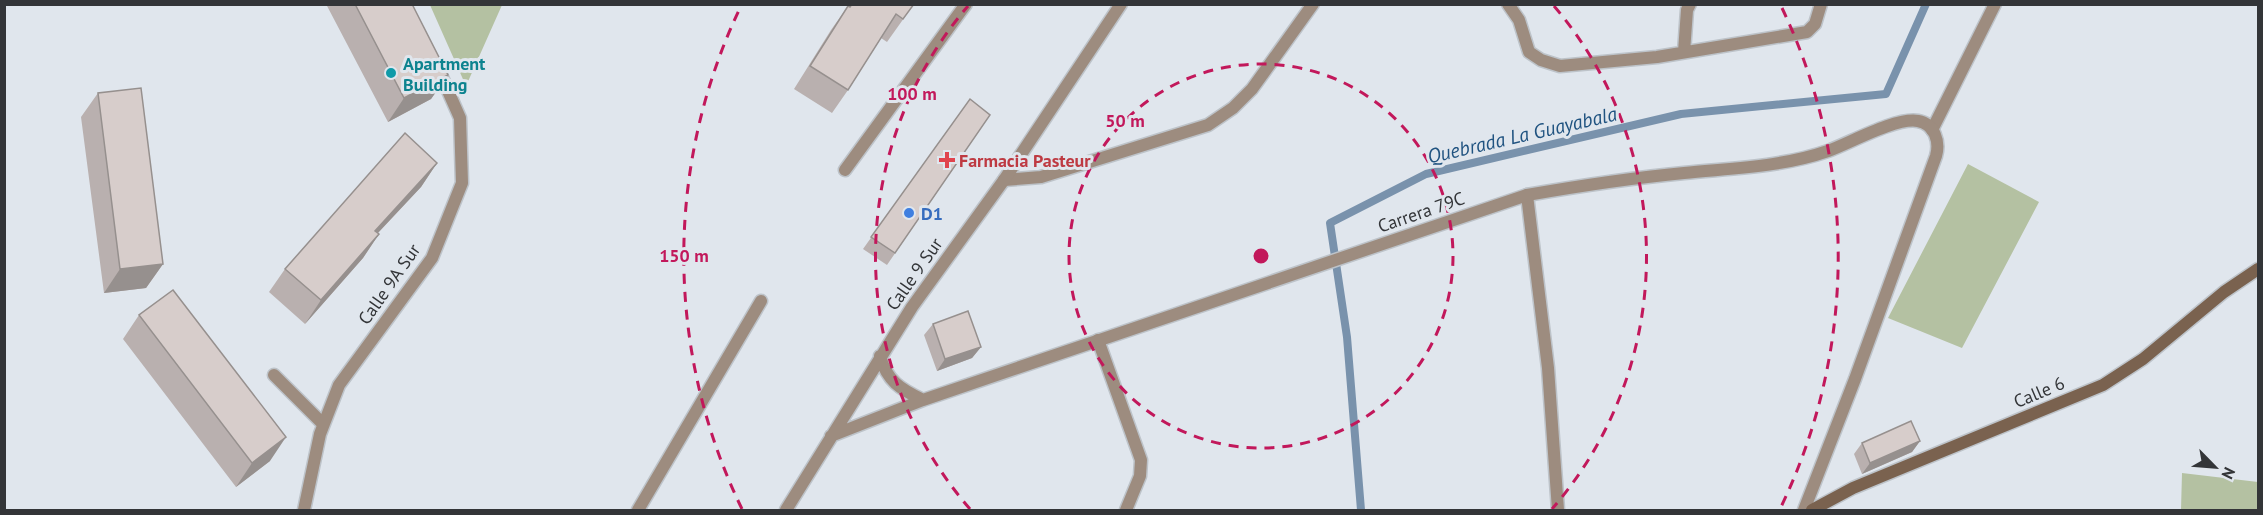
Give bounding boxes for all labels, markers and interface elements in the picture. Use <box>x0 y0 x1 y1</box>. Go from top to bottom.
place label: Apartment Building <box>403 52 486 96</box>
marker: Apartment Building <box>384 66 398 80</box>
text: 100 m <box>887 82 937 105</box>
water label: Quebrada La Guayabala <box>1425 100 1620 169</box>
text: 50 m <box>1105 109 1145 132</box>
place label: Farmacia Pasteur <box>959 149 1091 172</box>
marker: Farmacia Pasteur <box>940 153 954 167</box>
street label: Carrera 79C <box>1375 186 1467 238</box>
place label: D1 <box>921 202 943 225</box>
marker: D1 <box>902 206 916 220</box>
street label: Calle 9 Sur <box>881 233 947 315</box>
street label: Calle 9A Sur <box>353 239 425 329</box>
text: 150 m <box>659 244 709 267</box>
centre of rings <box>1251 246 1271 266</box>
street label: Calle 6 <box>2010 371 2068 413</box>
north arrow <box>2185 437 2245 497</box>
text: N <box>2217 464 2240 482</box>

